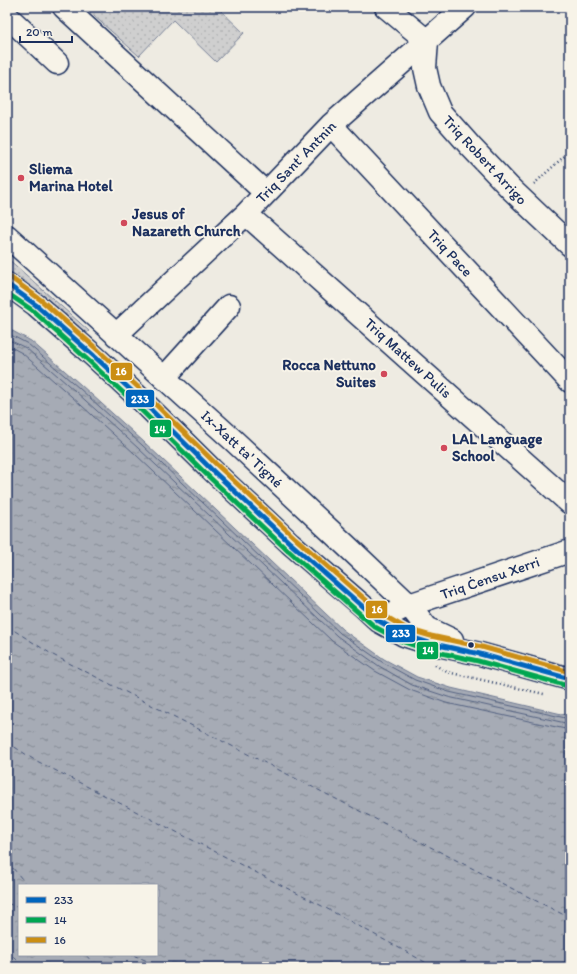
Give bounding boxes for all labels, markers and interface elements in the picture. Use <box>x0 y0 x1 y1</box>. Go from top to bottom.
scale bar <box>20 18 72 44</box>
text: 20 m <box>26 25 53 39</box>
street label: Triq Robert Arrigo <box>439 112 531 208</box>
street label: Triq Sant' Antnin <box>252 117 340 207</box>
place label: Sliema Marina Hotel <box>29 160 113 195</box>
marker: Sliema Marina Hotel <box>16 173 26 183</box>
place label: Jesus of Nazareth Church <box>131 205 241 240</box>
marker: Jesus of Nazareth Church <box>119 218 129 228</box>
street label: Triq Pace <box>424 226 476 280</box>
street label: Triq Mattew Pulis <box>361 314 455 402</box>
place label: Rocca Nettuno Suites <box>282 356 376 391</box>
line badge: 16 <box>110 362 133 381</box>
text: 16 <box>116 365 127 378</box>
marker: Rocca Nettuno Suites <box>379 369 389 379</box>
line badge: 233 <box>125 389 155 408</box>
text: 233 <box>131 393 149 406</box>
street label: Ix-Xatt ta' Tigné <box>197 407 287 491</box>
line badge: 14 <box>149 419 172 438</box>
text: 14 <box>154 423 166 436</box>
place label: LAL Language School <box>452 430 542 465</box>
marker: LAL Language School <box>439 443 449 453</box>
street label: Triq Ċensu Xerri <box>438 553 542 603</box>
line badge: 16 <box>365 600 388 619</box>
text: 16 <box>372 603 383 616</box>
line badge: 233 <box>385 624 416 643</box>
text: 233 <box>392 627 410 640</box>
unlabelled marker <box>466 640 476 650</box>
line badge: 14 <box>416 641 439 660</box>
text: 14 <box>422 644 434 657</box>
legend <box>18 884 158 956</box>
text: 233 <box>54 893 74 907</box>
text: 14 <box>54 913 67 927</box>
text: 16 <box>54 933 66 947</box>

